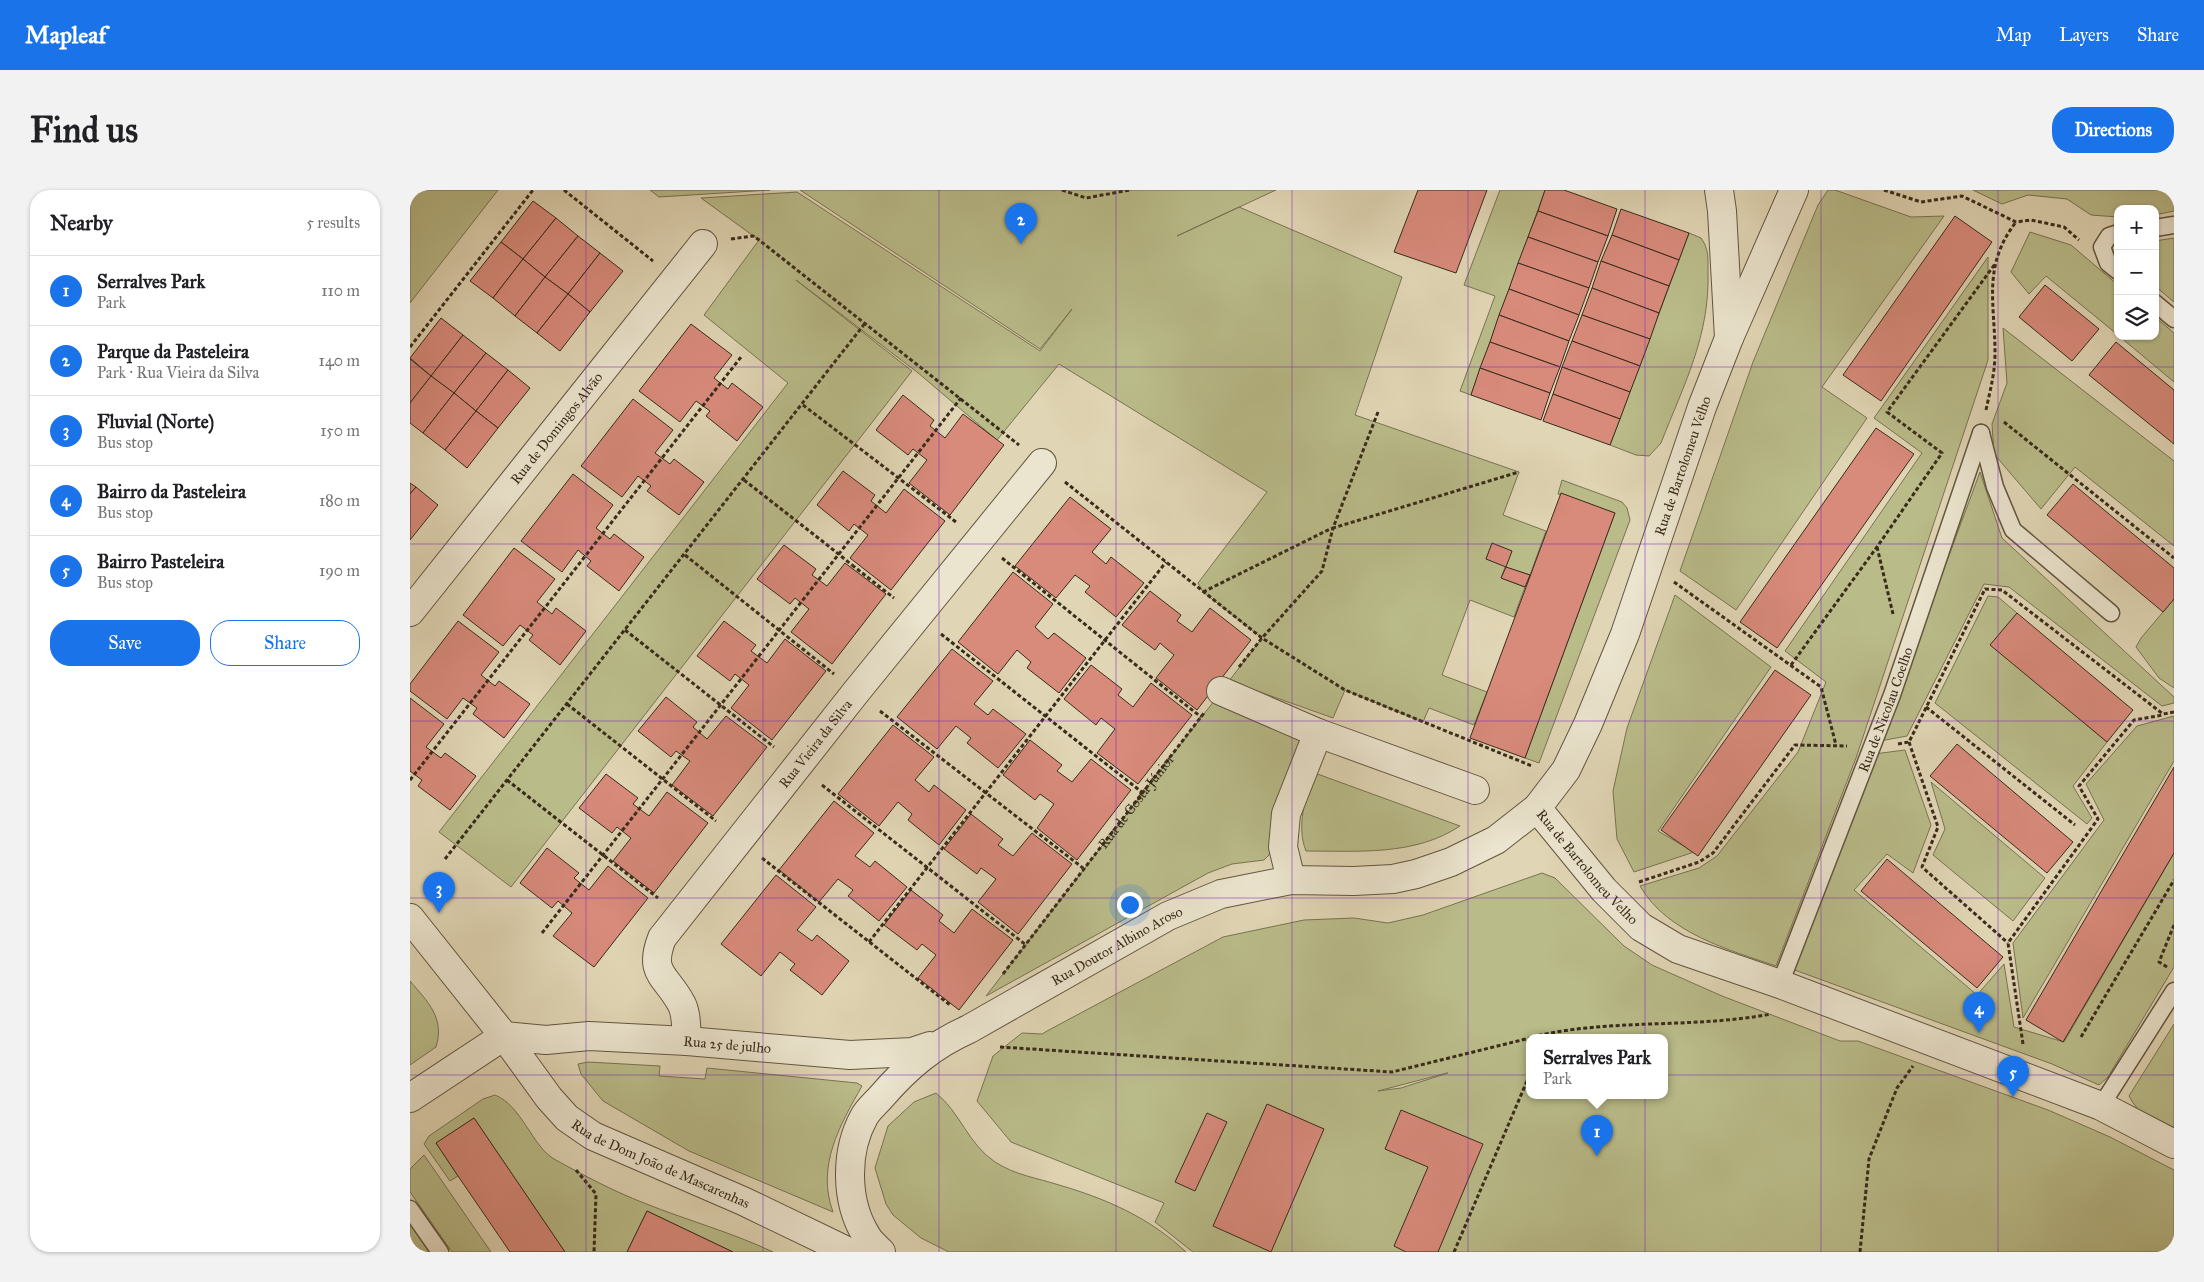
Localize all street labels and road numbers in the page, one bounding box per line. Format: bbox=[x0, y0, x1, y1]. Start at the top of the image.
street label: Rua de Domingos Alvão bbox=[507, 369, 606, 487]
street label: Rua de Bartolomeu Velho bbox=[1651, 394, 1715, 538]
street label: Rua de Nicolau Coelho bbox=[1854, 645, 1916, 775]
street label: Rua Vieira da Silva bbox=[775, 696, 855, 791]
street label: Rua de Costa Júnior bbox=[1094, 750, 1178, 852]
street label: Rua de Bartolomeu Velho bbox=[1533, 806, 1642, 928]
street label: Rua Doutor Albino Aroso bbox=[1048, 902, 1185, 989]
street label: Rua 25 de julho bbox=[683, 1032, 772, 1057]
street label: Rua de Dom João de Mascarenhas bbox=[568, 1115, 753, 1212]

